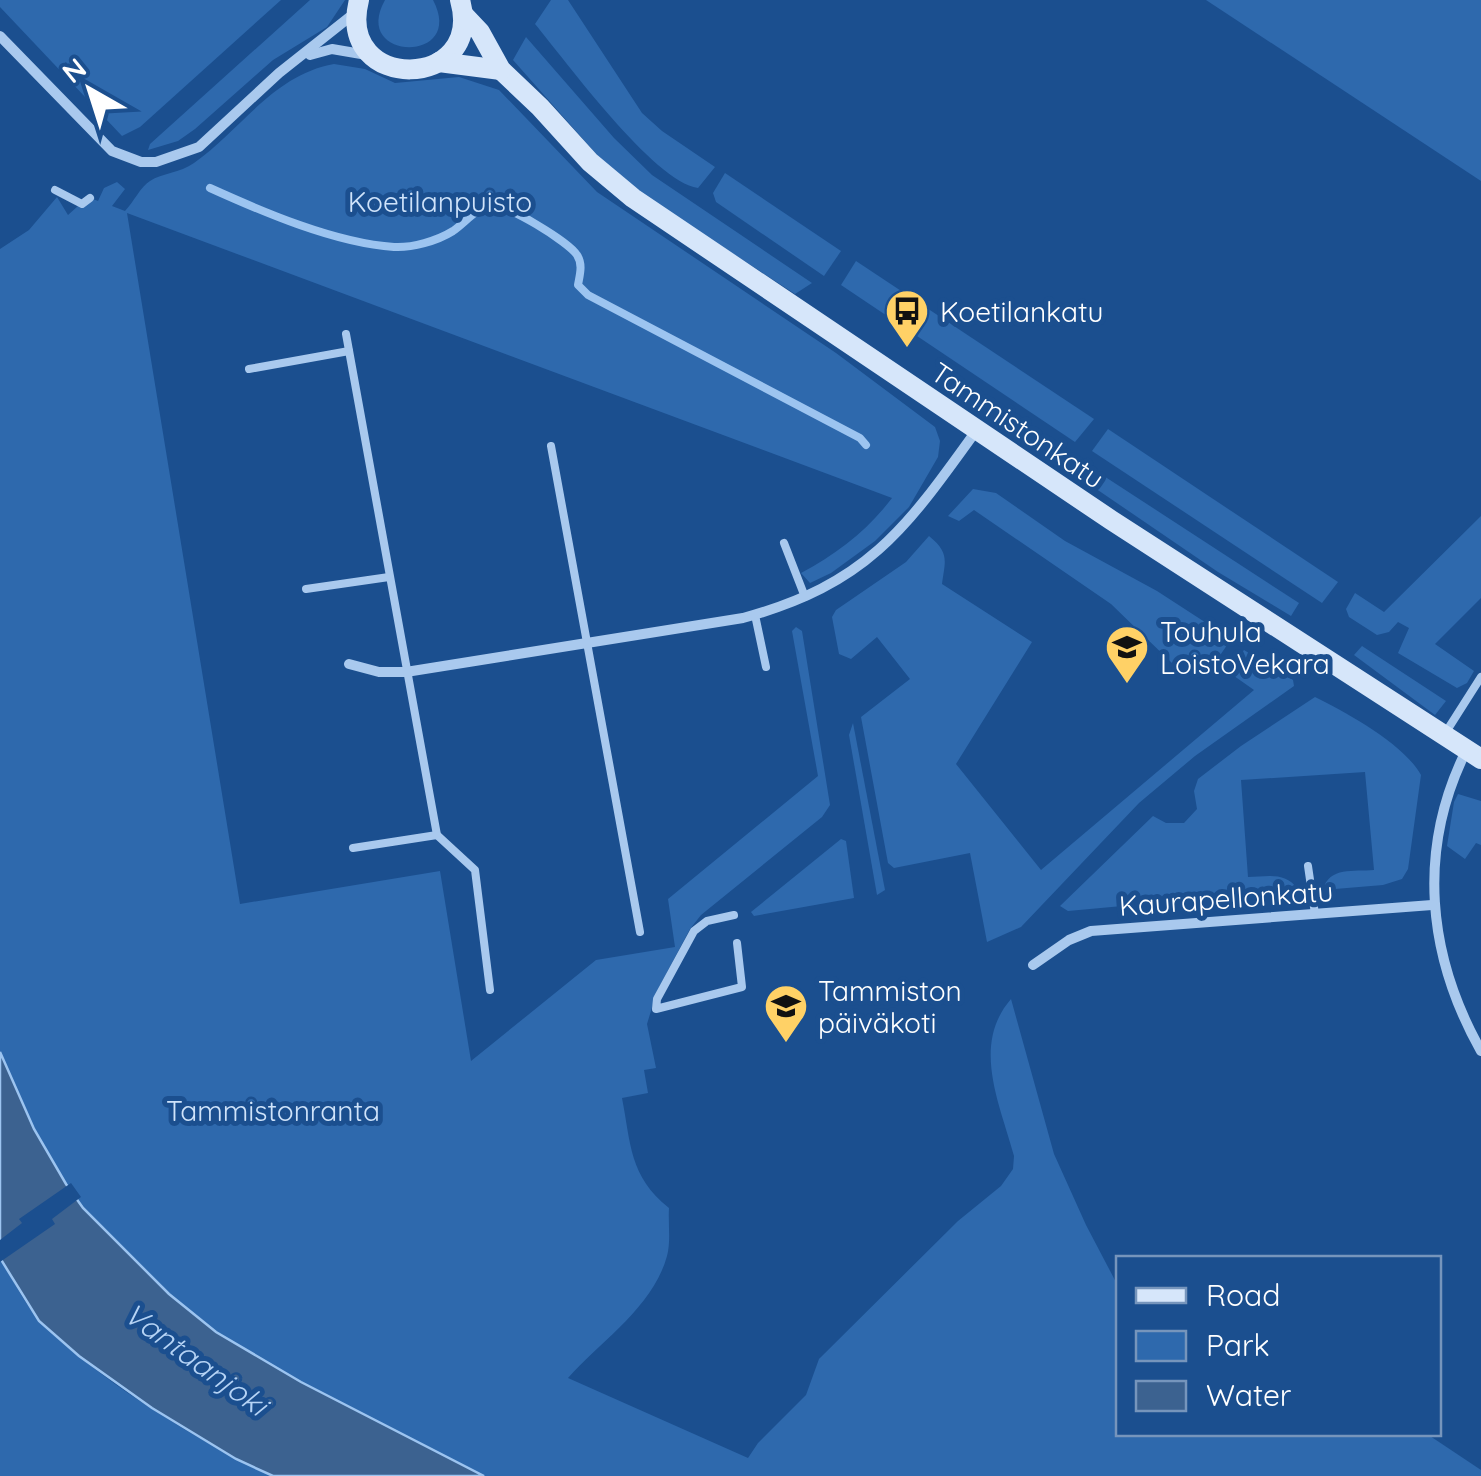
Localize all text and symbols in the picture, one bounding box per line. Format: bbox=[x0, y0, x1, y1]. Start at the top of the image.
north arrow bbox=[40, 40, 140, 140]
text: N bbox=[55, 50, 93, 90]
park label: Koetilanpuisto bbox=[348, 184, 532, 219]
bus stop icon: Koetilankatu bbox=[884, 288, 930, 349]
place label: Koetilankatu bbox=[940, 294, 1103, 329]
street label: Tammistonkatu bbox=[925, 354, 1111, 496]
place label: Touhula LoistoVekara bbox=[1160, 614, 1330, 681]
school or university icon: Touhula LoistoVekara bbox=[1104, 624, 1150, 685]
street label: Kaurapellonkatu bbox=[1118, 873, 1334, 923]
place label: Tammiston päiväkoti bbox=[818, 973, 962, 1040]
school or university icon: Tammiston päiväkoti bbox=[763, 983, 809, 1044]
park label: Tammistonranta bbox=[166, 1093, 380, 1128]
legend bbox=[1116, 1256, 1441, 1436]
text: Road bbox=[1206, 1276, 1280, 1314]
water label: Vantaanjoki bbox=[117, 1294, 278, 1426]
text: Park bbox=[1206, 1326, 1270, 1364]
text: Water bbox=[1206, 1376, 1292, 1414]

